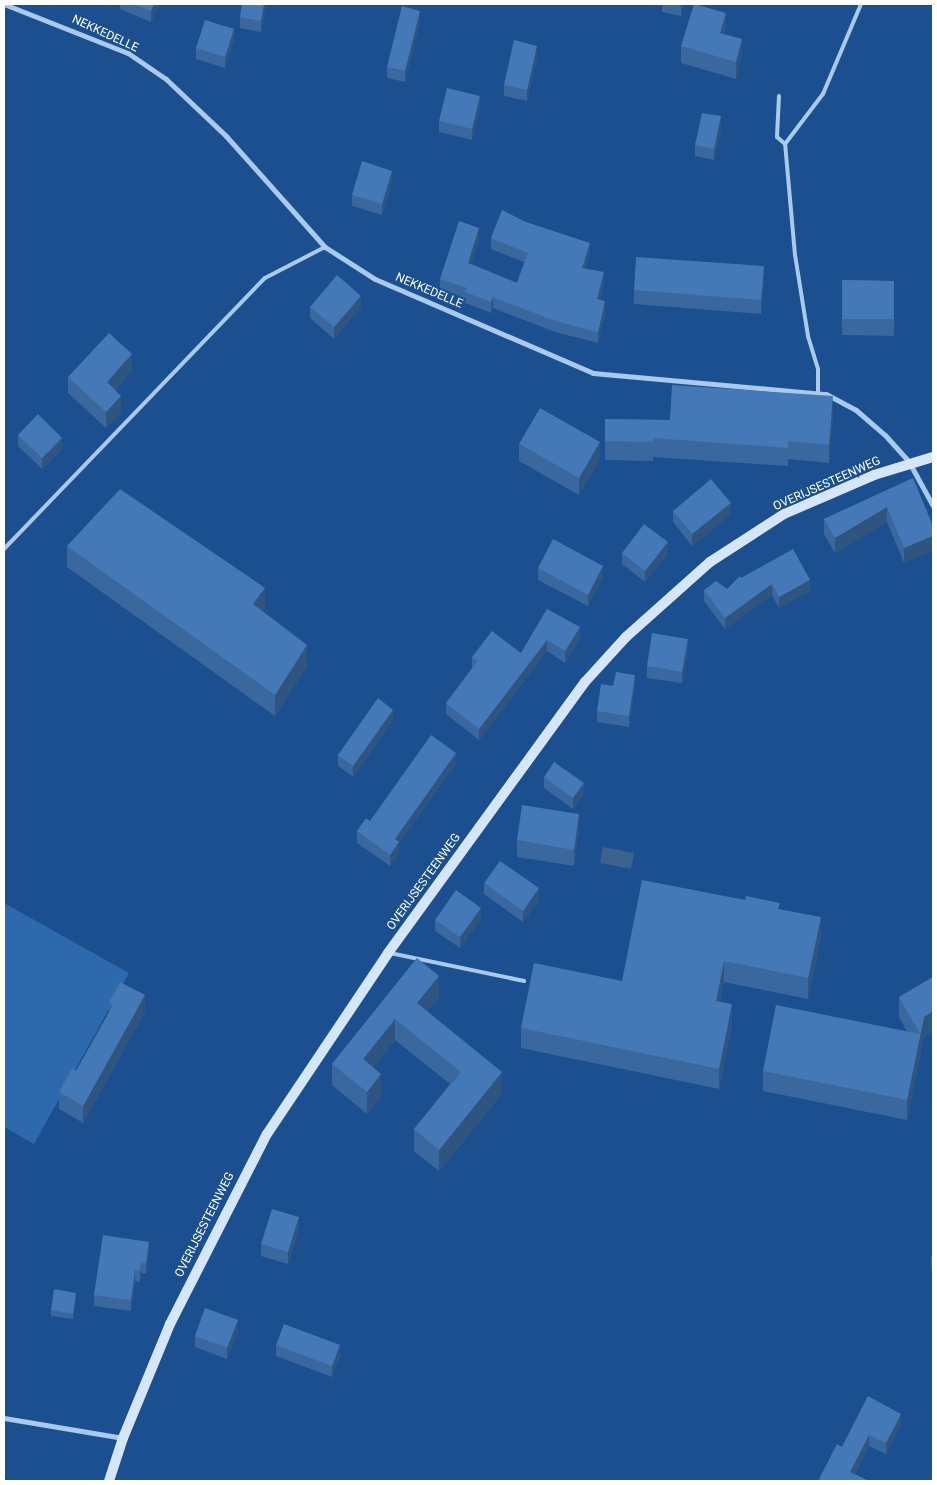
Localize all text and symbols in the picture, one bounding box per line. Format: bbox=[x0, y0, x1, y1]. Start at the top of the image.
street label: NEKKEDELLE bbox=[69, 12, 141, 56]
street label: NEKKEDELLE bbox=[393, 270, 465, 312]
street label: OVERIJSESTEENWEG bbox=[771, 454, 883, 514]
street label: OVERIJSESTEENWEG bbox=[384, 831, 464, 933]
street label: OVERIJSESTEENWEG bbox=[172, 1170, 238, 1280]

